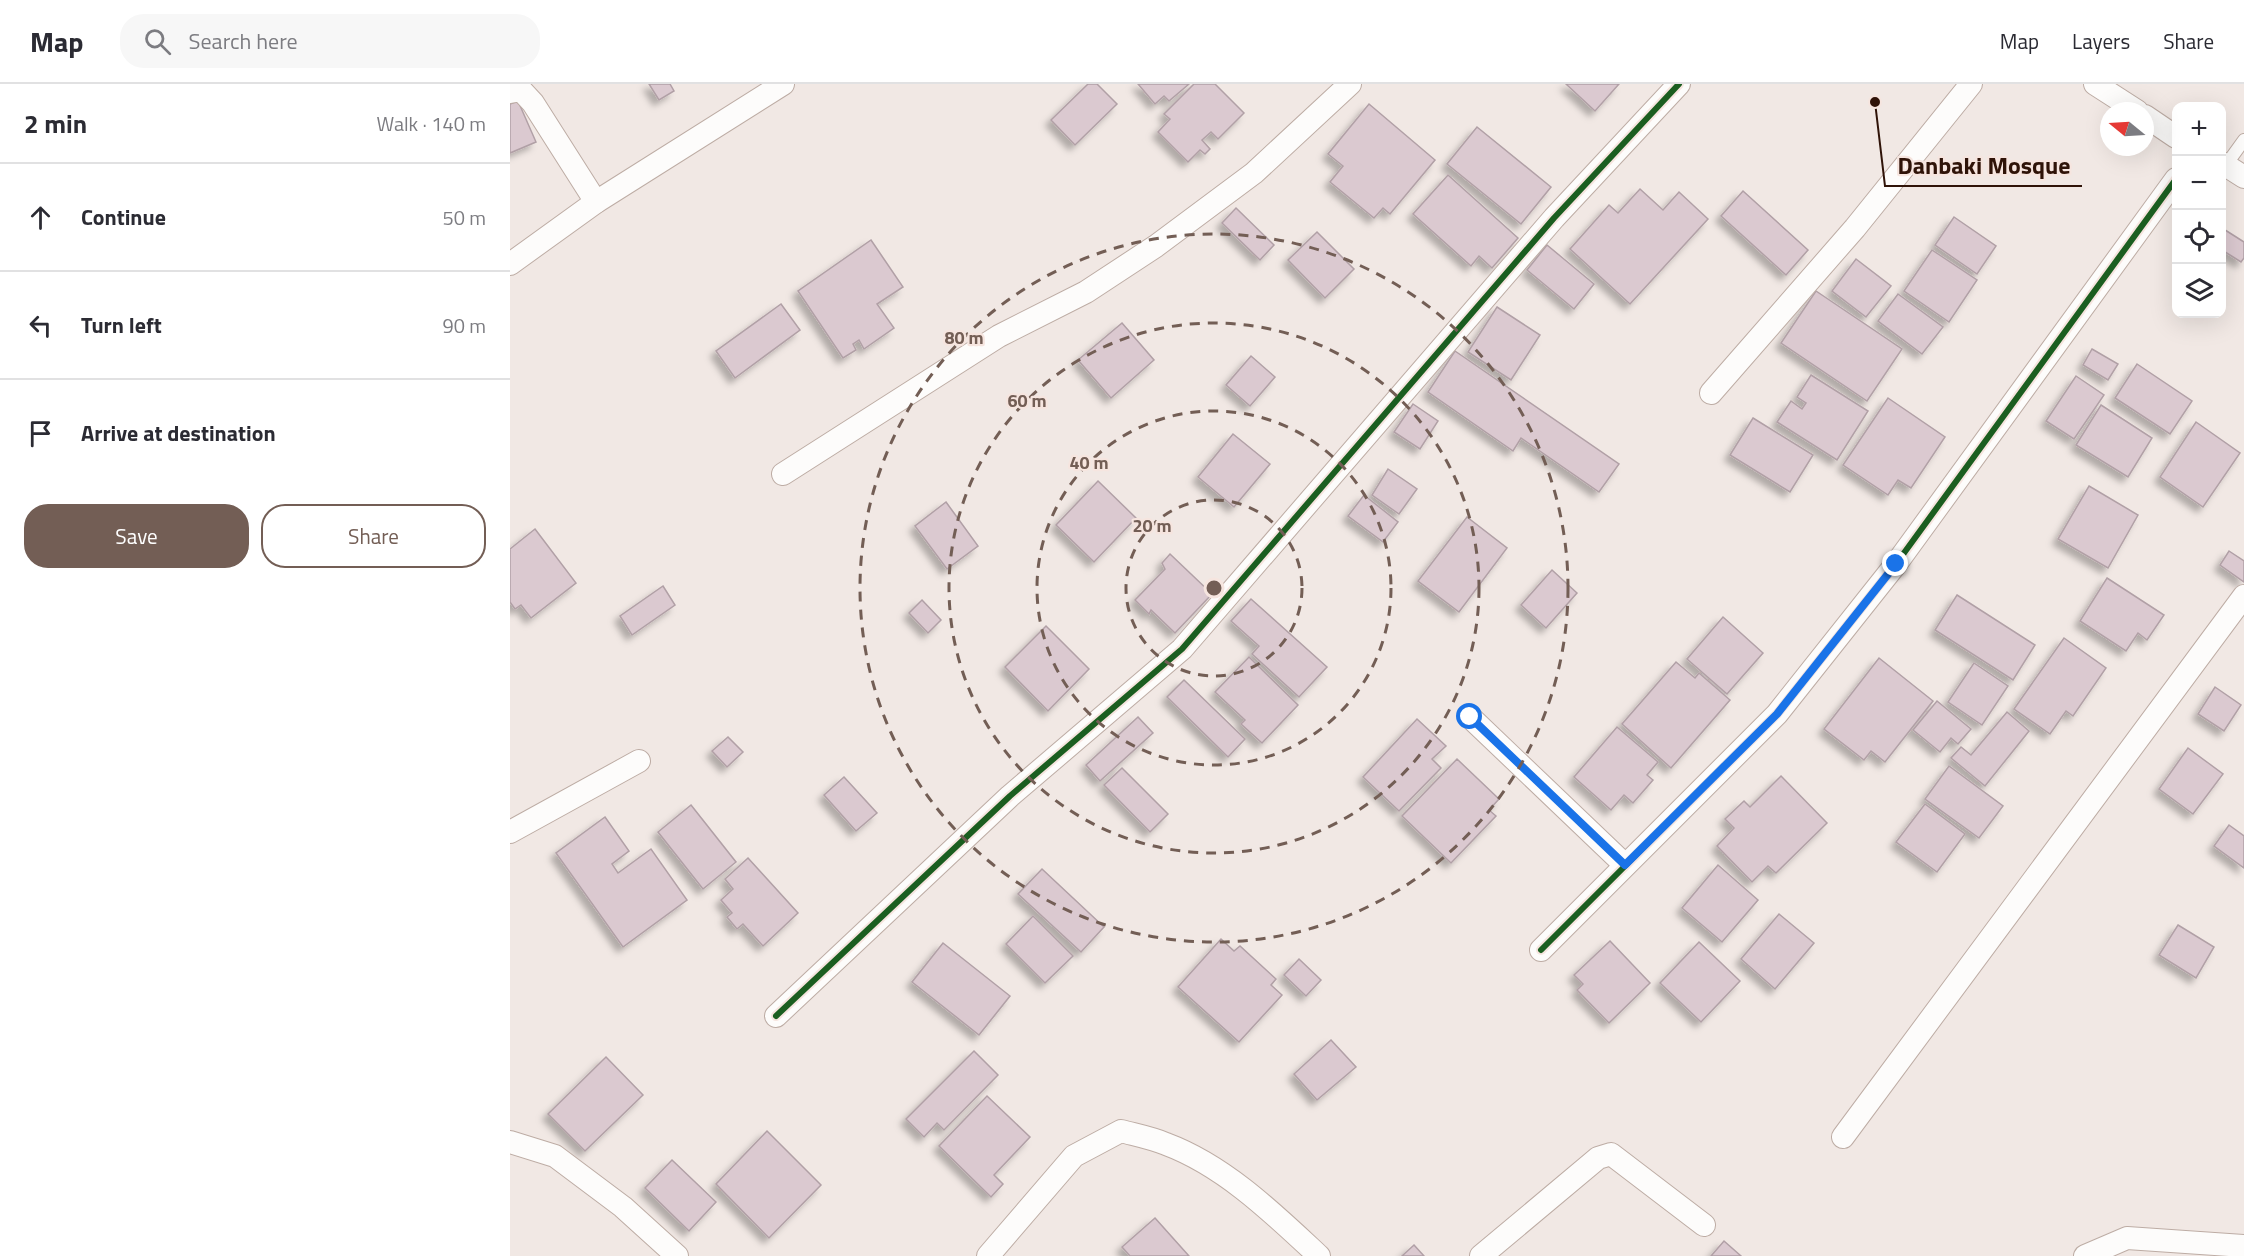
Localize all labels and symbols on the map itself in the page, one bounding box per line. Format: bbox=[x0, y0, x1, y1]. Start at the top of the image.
north arrow bbox=[2100, 102, 2154, 156]
callout: Danbaki Mosque bbox=[1885, 144, 2082, 186]
text: Danbaki Mosque bbox=[1897, 147, 2071, 183]
text: 80 m bbox=[944, 324, 984, 351]
text: 60 m bbox=[1007, 387, 1047, 414]
text: 40 m bbox=[1069, 449, 1109, 476]
text: 20 m bbox=[1132, 512, 1172, 539]
route end bbox=[1882, 550, 1908, 576]
centre of rings bbox=[1204, 578, 1224, 598]
route start bbox=[1456, 703, 1482, 729]

